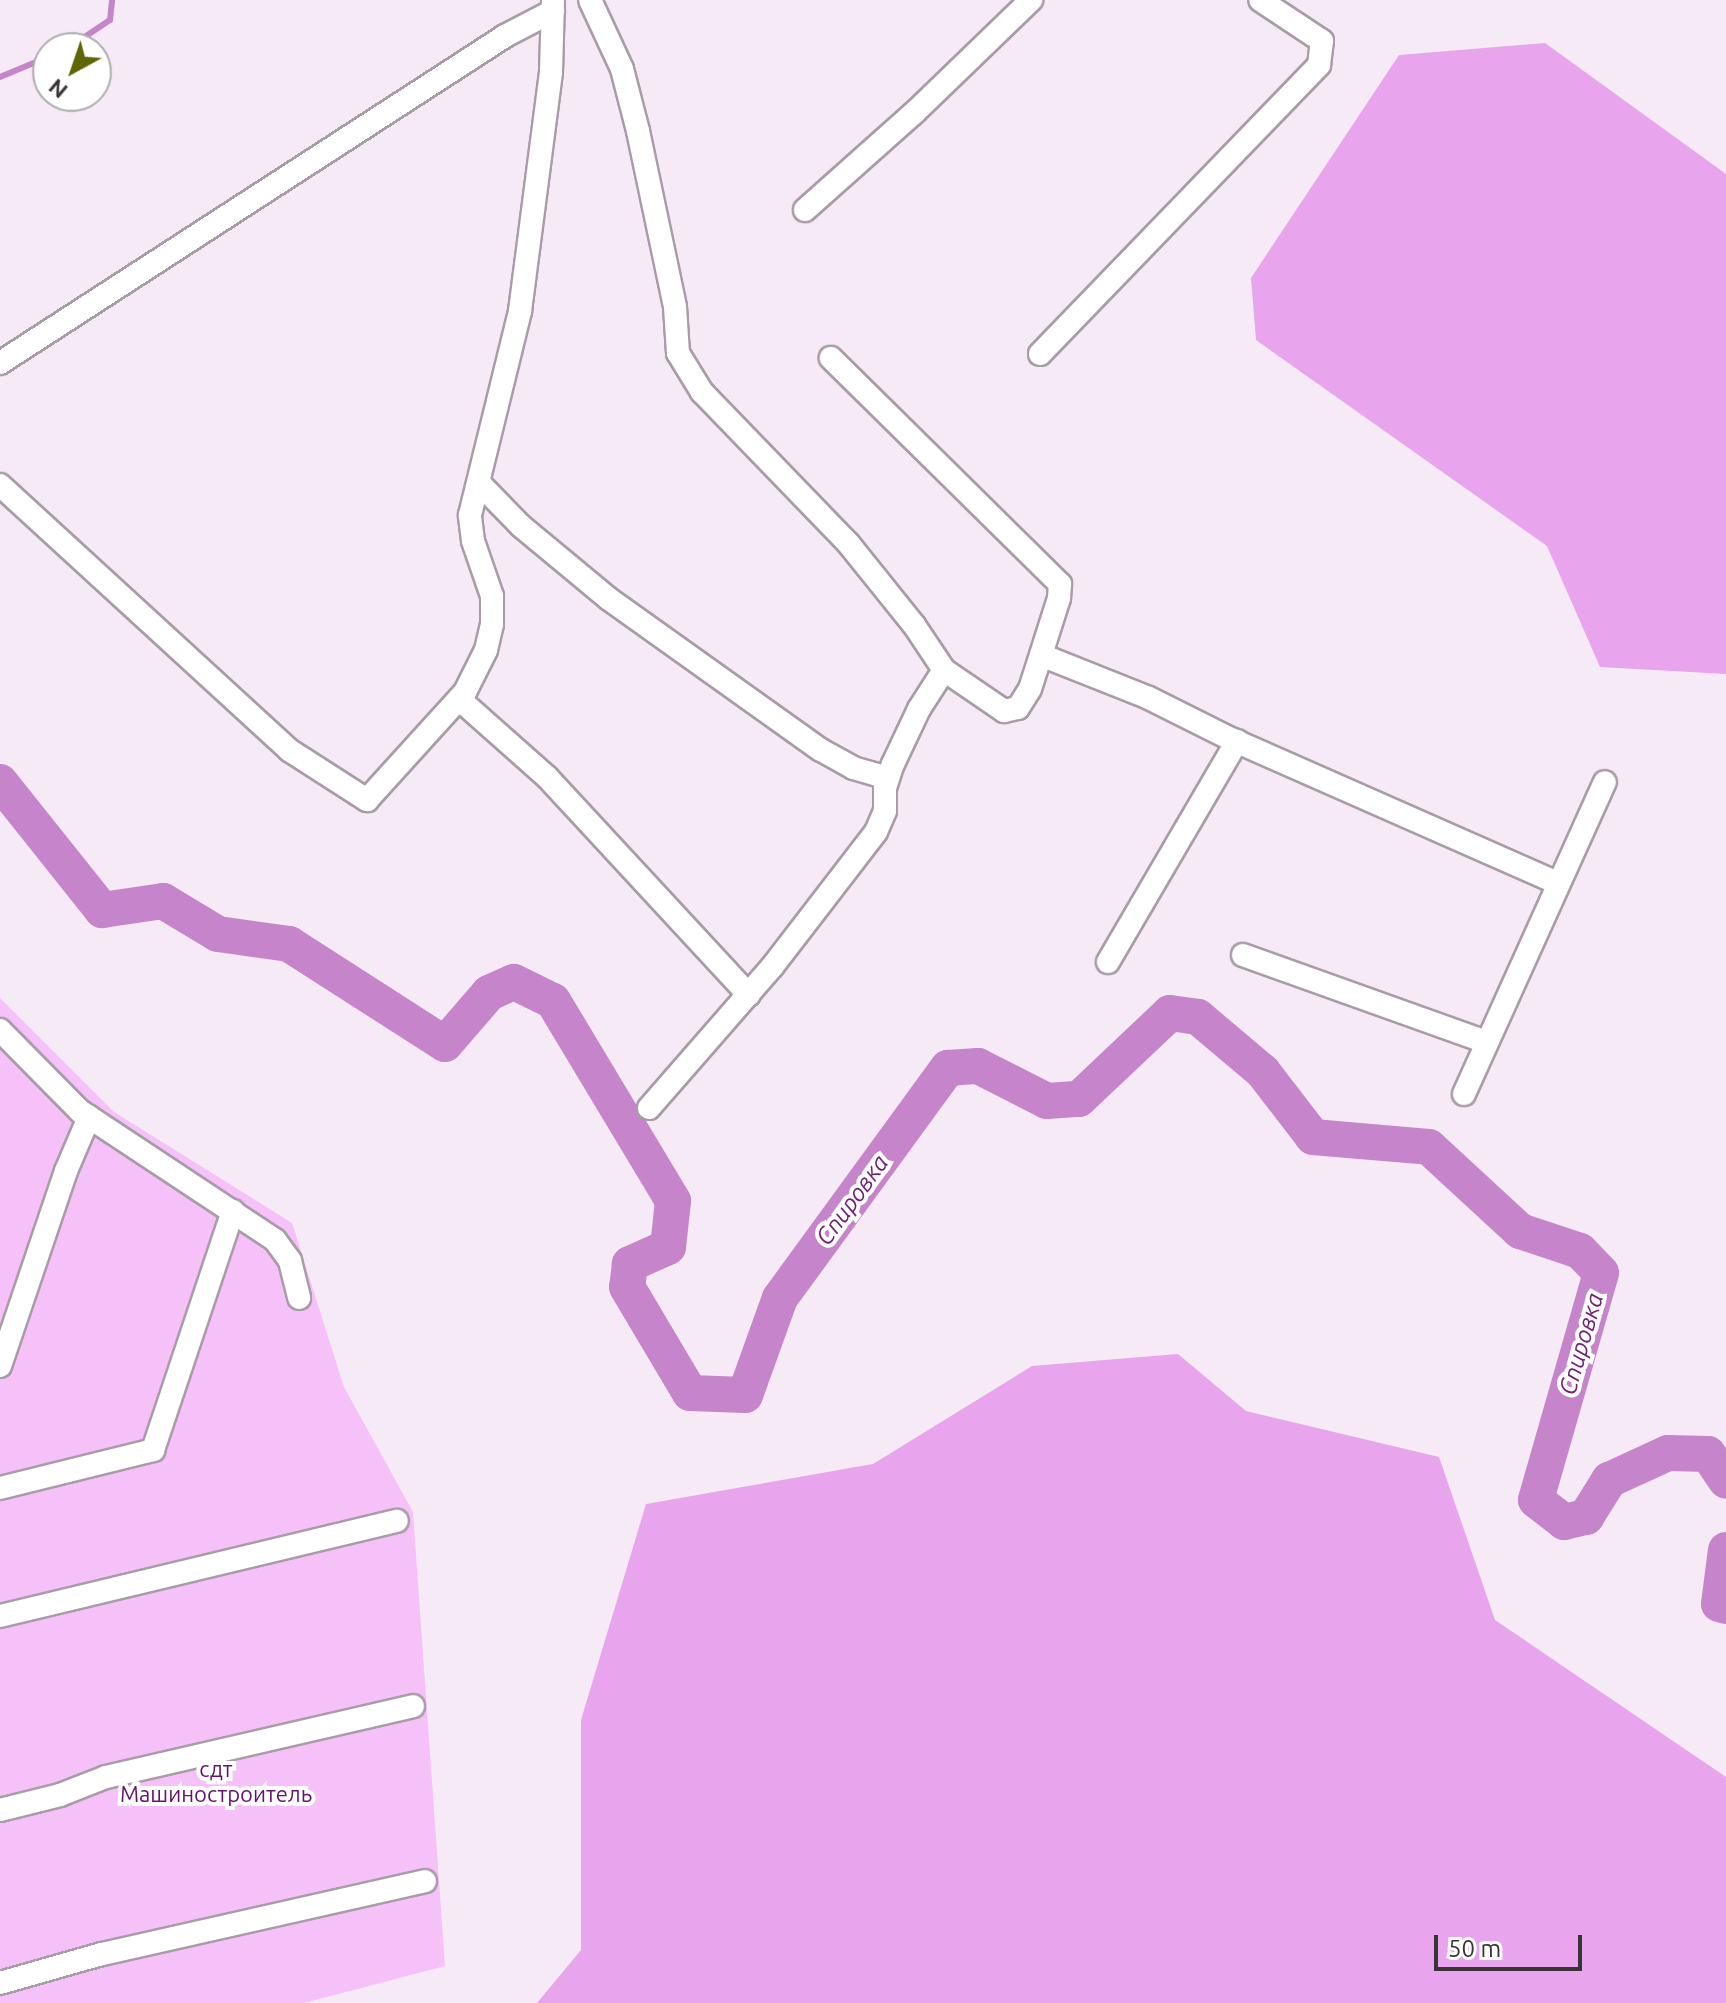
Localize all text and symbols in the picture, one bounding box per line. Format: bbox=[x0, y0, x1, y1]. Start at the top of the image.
north arrow bbox=[32, 32, 112, 112]
text: N bbox=[43, 74, 72, 104]
water label: Спировка bbox=[810, 1149, 894, 1251]
water label: Спировка bbox=[1553, 1290, 1609, 1398]
park label: сдт Машиностроитель bbox=[120, 1755, 312, 1806]
scale bar bbox=[1438, 1919, 1586, 1969]
text: 50 m bbox=[1448, 1935, 1501, 1962]

